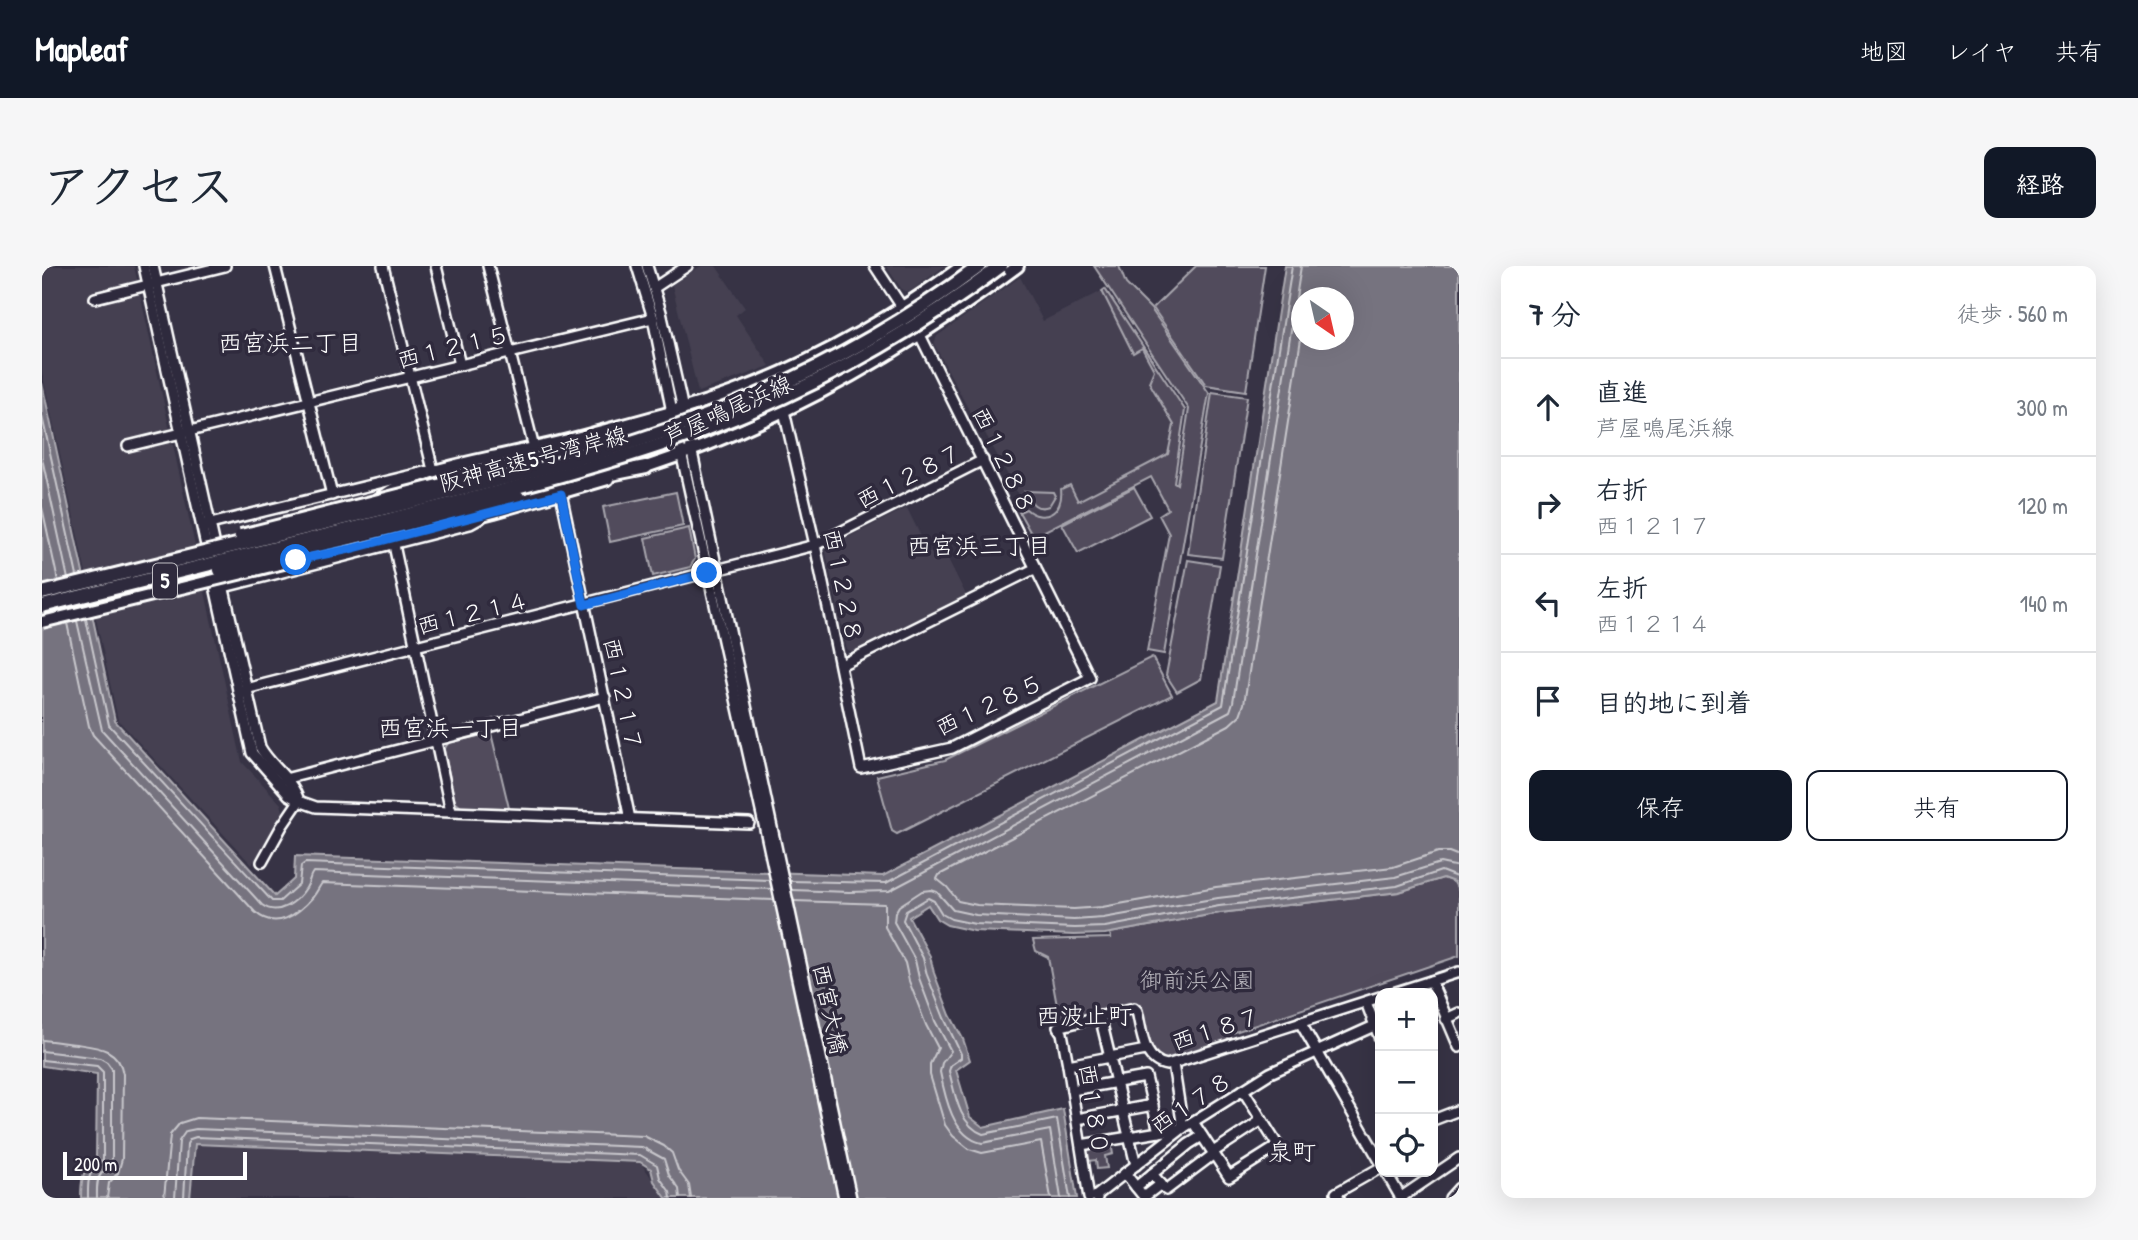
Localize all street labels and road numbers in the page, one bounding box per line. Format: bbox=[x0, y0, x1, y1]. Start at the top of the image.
street label: 西１２１５ bbox=[393, 318, 512, 375]
street label: 芦屋鳴尾浜線 bbox=[658, 367, 797, 452]
street label: 西１２８８ bbox=[965, 401, 1044, 518]
street label: 阪神高速5号湾岸線 bbox=[435, 418, 630, 499]
street label: 西１２８７ bbox=[851, 436, 967, 515]
street label: 西１２２８ bbox=[816, 525, 871, 644]
road number: 5 bbox=[153, 564, 177, 598]
street label: 西１２１４ bbox=[413, 584, 532, 641]
street label: 西１２１７ bbox=[596, 634, 651, 753]
street label: 西１２８５ bbox=[930, 666, 1047, 743]
street label: 西宮大橋 bbox=[806, 961, 855, 1057]
street label: 西１８７ bbox=[1167, 1000, 1264, 1057]
street label: 西１８０ bbox=[1072, 1061, 1117, 1157]
street label: 西１７８ bbox=[1144, 1064, 1238, 1141]

